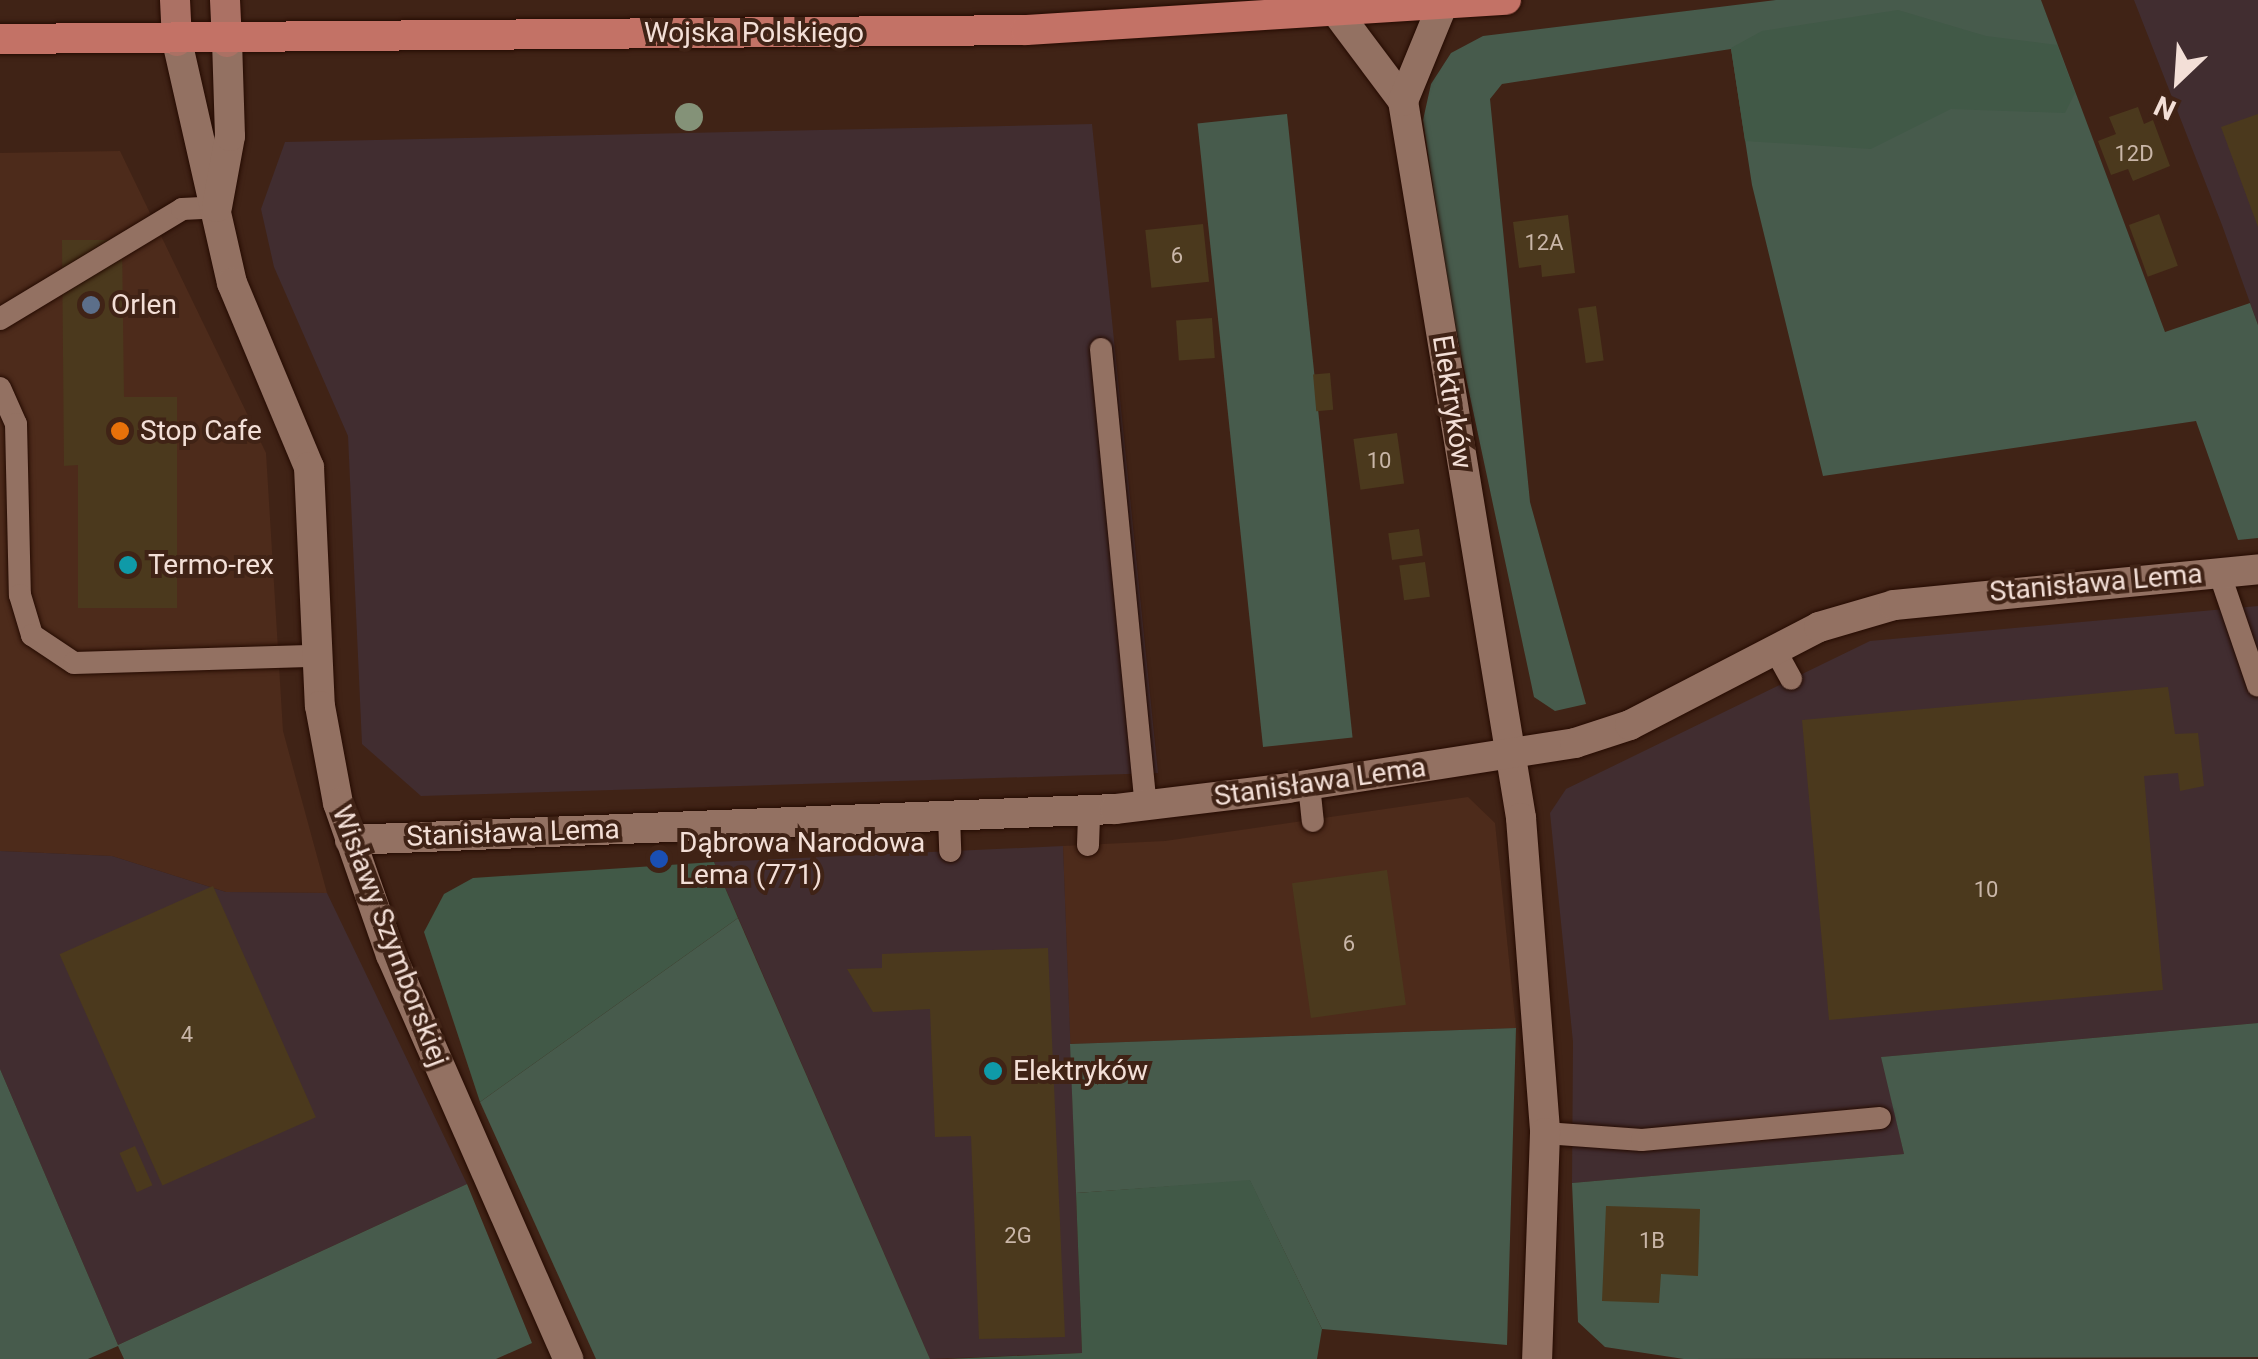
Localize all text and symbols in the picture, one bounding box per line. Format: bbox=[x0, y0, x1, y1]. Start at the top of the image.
street label: Wojska Polskiego bbox=[644, 16, 864, 50]
north arrow bbox=[2128, 30, 2228, 130]
text: N bbox=[2149, 89, 2181, 127]
house number: 12D bbox=[2114, 141, 2154, 167]
house number: 12A bbox=[1524, 230, 1564, 256]
house number: 6 bbox=[1171, 243, 1183, 269]
place label: Orlen bbox=[111, 288, 177, 322]
marker: Orlen bbox=[80, 294, 102, 316]
street label: Elektryków bbox=[1425, 333, 1479, 471]
place label: Stop Cafe bbox=[140, 414, 262, 448]
marker: Stop Cafe bbox=[109, 420, 131, 442]
house number: 10 bbox=[1367, 448, 1391, 474]
place label: Termo-rex bbox=[148, 548, 274, 582]
marker: Termo-rex bbox=[117, 554, 139, 576]
street label: Stanisława Lema bbox=[1988, 557, 2204, 609]
street label: Stanisława Lema bbox=[1212, 751, 1428, 813]
street label: Wisławy Szymborskiej bbox=[325, 801, 455, 1071]
street label: Stanisława Lema bbox=[406, 812, 620, 854]
place label: Dąbrowa Narodowa Lema (771) bbox=[679, 826, 925, 892]
marker: Dąbrowa Narodowa Lema (771) bbox=[648, 848, 670, 870]
house number: 10 bbox=[1974, 877, 1998, 903]
house number: 6 bbox=[1343, 931, 1355, 957]
house number: 4 bbox=[181, 1022, 193, 1048]
place label: Elektryków bbox=[1013, 1054, 1148, 1088]
marker: Elektryków bbox=[982, 1060, 1004, 1082]
house number: 2G bbox=[1004, 1223, 1032, 1249]
house number: 1B bbox=[1639, 1228, 1665, 1254]

